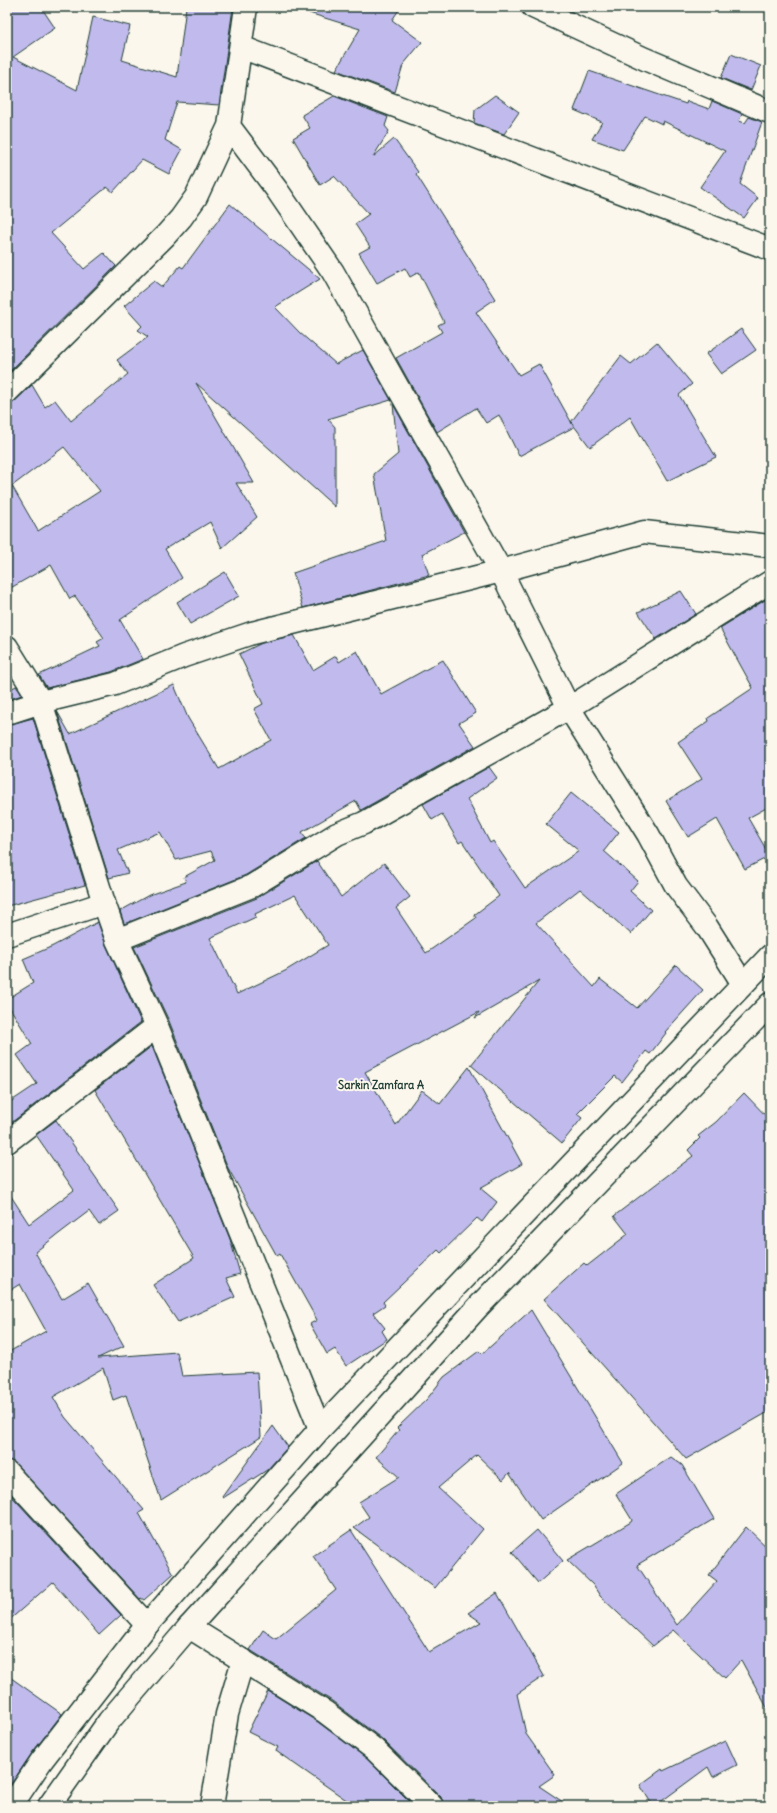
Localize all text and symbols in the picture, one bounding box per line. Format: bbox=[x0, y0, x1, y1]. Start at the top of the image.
district label: Sarkin Zamfara A bbox=[338, 1078, 424, 1092]

